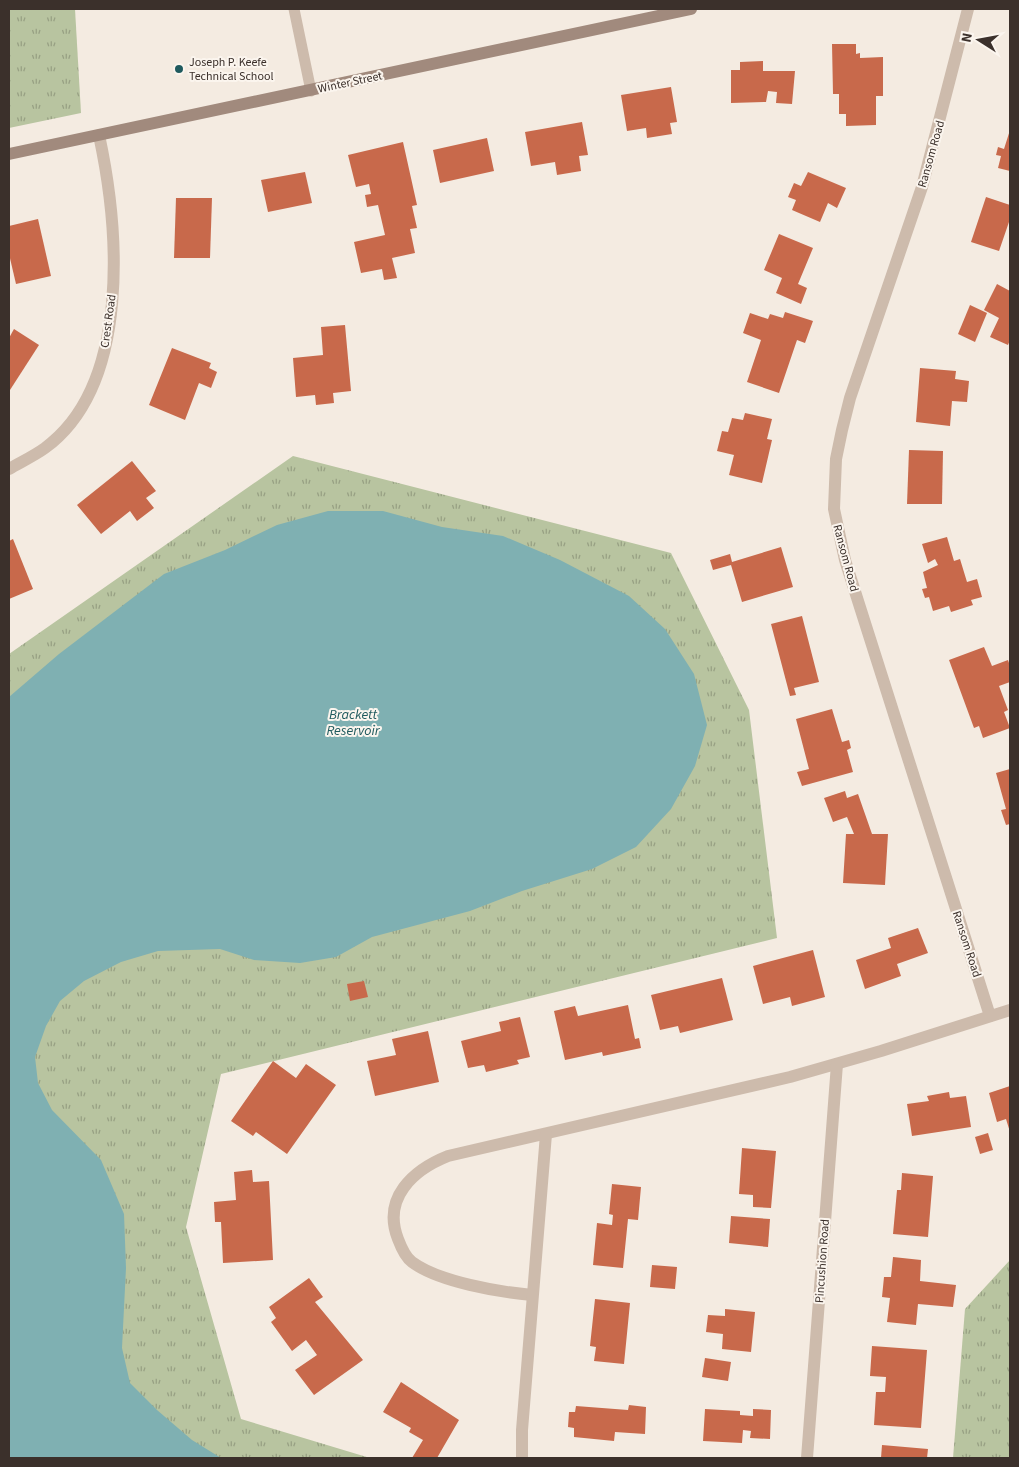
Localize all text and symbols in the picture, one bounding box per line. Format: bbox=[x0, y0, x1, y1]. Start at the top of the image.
north arrow bbox=[954, 15, 1004, 65]
text: N bbox=[957, 31, 978, 44]
place label: Joseph P. Keefe Technical School bbox=[189, 54, 273, 85]
marker: Joseph P. Keefe Technical School bbox=[173, 63, 185, 75]
street label: Winter Street bbox=[316, 67, 384, 98]
street label: Ransom Road bbox=[914, 119, 949, 190]
street label: Crest Road bbox=[96, 293, 121, 349]
street label: Ransom Road bbox=[828, 523, 863, 594]
water label: Brackett Reservoir bbox=[326, 705, 381, 741]
street label: Ransom Road bbox=[948, 909, 985, 980]
street label: Pincushion Road bbox=[811, 1219, 834, 1304]

